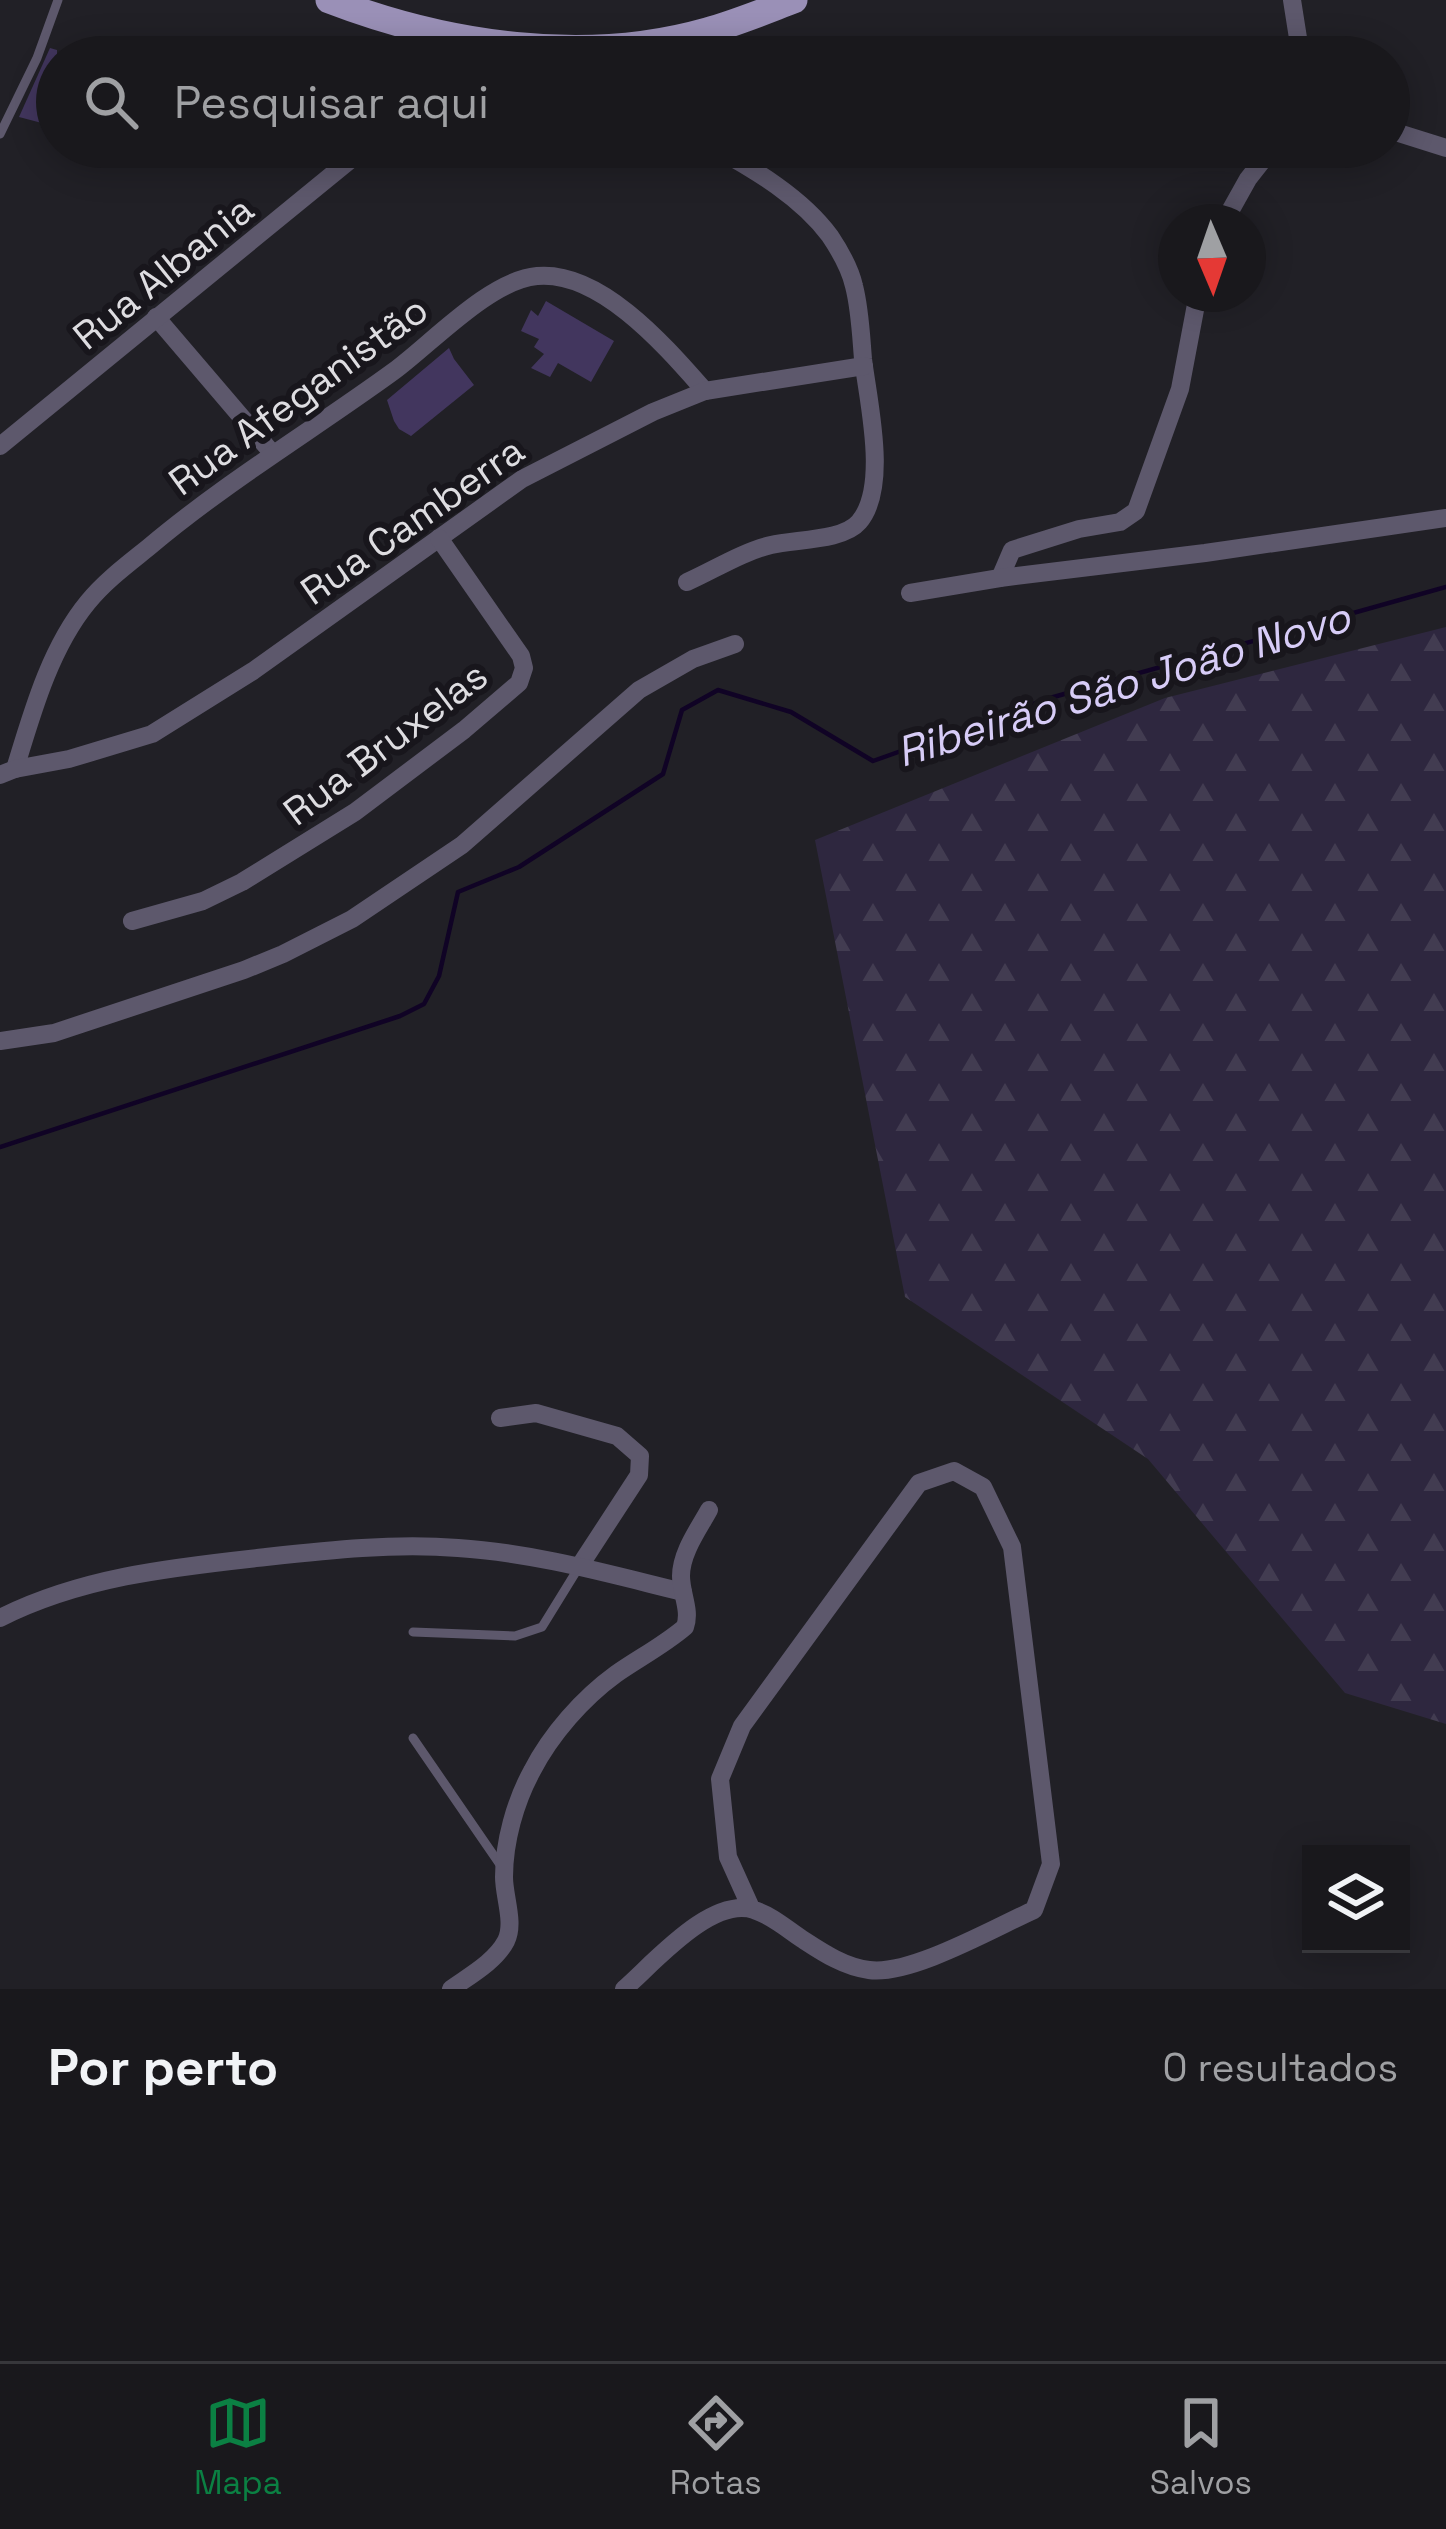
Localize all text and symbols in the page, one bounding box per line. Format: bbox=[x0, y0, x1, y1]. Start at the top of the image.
search box bbox=[36, 36, 1410, 168]
icon: search bbox=[78, 69, 144, 135]
text: Pesquisar aqui bbox=[174, 74, 489, 131]
street label: Rua Albania bbox=[63, 185, 263, 360]
north arrow bbox=[1158, 204, 1266, 312]
street label: Rua Afeganistão bbox=[159, 285, 437, 506]
street label: Rua Camberra bbox=[291, 425, 533, 615]
water label: Ribeirão São João Novo bbox=[890, 590, 1357, 779]
street label: Rua Bruxelas bbox=[274, 651, 497, 836]
map controls bbox=[1302, 1845, 1410, 1953]
button: layers bbox=[1302, 1845, 1410, 1953]
text: Por perto bbox=[48, 2035, 278, 2100]
text: 0 resultados bbox=[1162, 2043, 1398, 2092]
tab: Mapa bbox=[194, 2390, 282, 2504]
tab: Rotas bbox=[670, 2390, 762, 2504]
tab: Salvos bbox=[1150, 2390, 1252, 2504]

